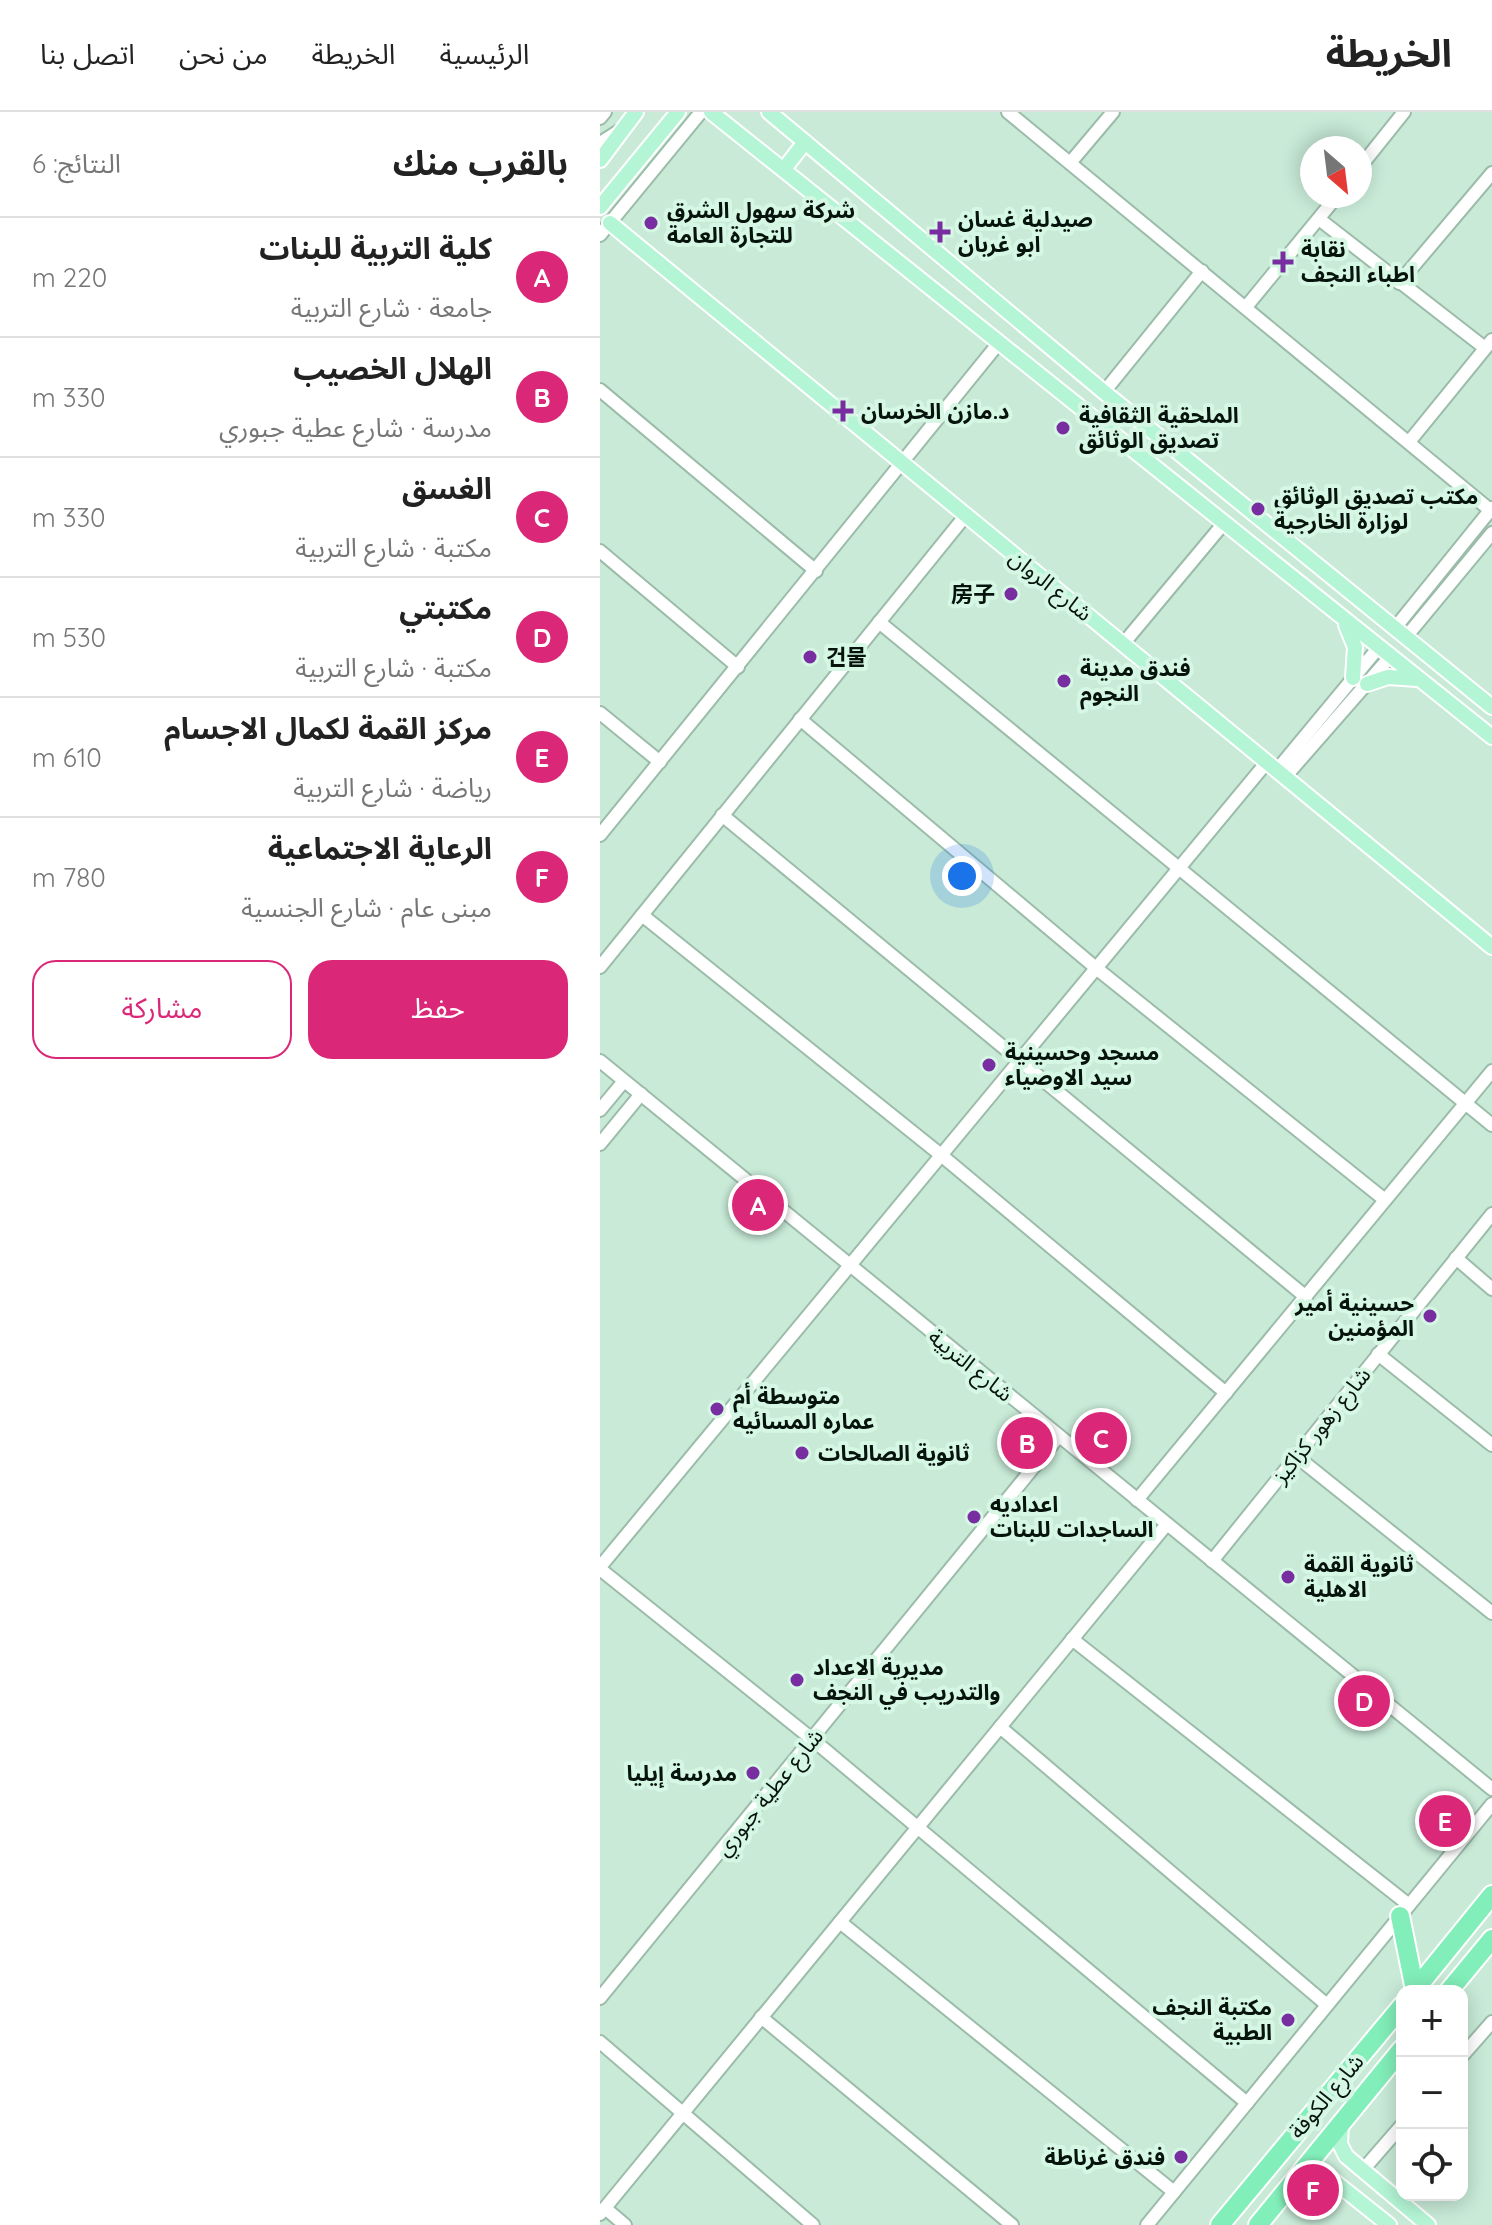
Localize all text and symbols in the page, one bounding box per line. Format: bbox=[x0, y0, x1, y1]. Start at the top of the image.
text: الخريطة bbox=[1326, 29, 1452, 77]
text: اتصل بنا bbox=[40, 36, 135, 71]
text: من نحن bbox=[179, 36, 268, 71]
text: الخريطة bbox=[312, 36, 395, 71]
text: الرئيسية bbox=[439, 36, 530, 71]
north arrow bbox=[1300, 136, 1372, 208]
text: بالقرب منك bbox=[393, 141, 568, 184]
text: النتائج: 6 bbox=[32, 147, 121, 180]
place label: شركة سهول الشرق للتجارة العامة bbox=[667, 196, 855, 249]
place label: صيدلية غسان ابو غربان bbox=[958, 205, 1093, 258]
marker: شركة سهول الشرق للتجارة العامة bbox=[642, 214, 660, 232]
marker: صيدلية غسان ابو غربان bbox=[929, 221, 951, 243]
text: كلية التربية للبنات bbox=[259, 229, 492, 267]
place label: نقابة اطباء النجف bbox=[1301, 235, 1415, 288]
marker: نقابة اطباء النجف bbox=[1272, 251, 1294, 273]
text: 220 m bbox=[32, 261, 107, 294]
text: A bbox=[534, 261, 550, 294]
text: جامعة · شارع التربية bbox=[291, 291, 492, 324]
text: الهلال الخصيب bbox=[293, 349, 492, 387]
text: 330 m bbox=[32, 381, 106, 414]
text: B bbox=[533, 381, 551, 414]
place label: د.مازن الخرسان bbox=[861, 397, 1009, 425]
marker: د.مازن الخرسان bbox=[832, 400, 854, 422]
place label: الملحقية الثقافية تصديق الوثائق bbox=[1079, 401, 1239, 454]
text: مدرسة · شارع عطية جبوري bbox=[219, 411, 492, 444]
marker: الملحقية الثقافية تصديق الوثائق bbox=[1054, 419, 1072, 437]
text: الغسق bbox=[402, 469, 492, 507]
place label: مكتب تصديق الوثائق لوزارة الخارجية bbox=[1274, 482, 1478, 535]
marker: مكتب تصديق الوثائق لوزارة الخارجية bbox=[1249, 500, 1267, 518]
text: 330 m bbox=[32, 501, 106, 534]
text: C bbox=[534, 501, 550, 534]
text: مكتبة · شارع التربية bbox=[295, 531, 492, 564]
street label: شارع الروان bbox=[1002, 543, 1098, 629]
place label: 房子 bbox=[951, 580, 995, 608]
marker: 房子 bbox=[1002, 585, 1020, 603]
text: مكتبتي bbox=[399, 589, 492, 627]
text: 530 m bbox=[32, 621, 106, 654]
text: D bbox=[533, 621, 551, 654]
place label: 건물 bbox=[826, 643, 866, 671]
marker: 건물 bbox=[801, 648, 819, 666]
text: مكتبة · شارع التربية bbox=[295, 651, 492, 684]
place label: فندق مدينة النجوم bbox=[1080, 654, 1191, 710]
marker: فندق مدينة النجوم bbox=[1055, 672, 1073, 690]
text: مركز القمة لكمال الاجسام bbox=[164, 709, 492, 747]
text: 610 m bbox=[32, 741, 102, 774]
text: E bbox=[535, 741, 549, 774]
text: رياضة · شارع التربية bbox=[293, 771, 492, 804]
text: الرعاية الاجتماعية bbox=[268, 829, 492, 867]
your location bbox=[942, 856, 982, 896]
text: 780 m bbox=[32, 861, 106, 894]
text: F bbox=[535, 861, 549, 894]
text: مبنى عام · شارع الجنسية bbox=[241, 891, 492, 924]
button: مشاركة bbox=[32, 960, 292, 1059]
button: حفظ bbox=[308, 960, 568, 1059]
place label: مسجد وحسينية سيد الاوصياء bbox=[1005, 1038, 1159, 1091]
marker: مسجد وحسينية سيد الاوصياء bbox=[980, 1056, 998, 1074]
pin: A bbox=[732, 1175, 784, 1235]
place label: حسينية أمير المؤمنين bbox=[1294, 1289, 1414, 1342]
marker: حسينية أمير المؤمنين bbox=[1421, 1307, 1439, 1325]
street label: شارع التربية bbox=[921, 1322, 1019, 1410]
street label: شارع زهور كزاكيز bbox=[1265, 1361, 1379, 1492]
place label: متوسطة أم عماره المسائيه bbox=[733, 1382, 875, 1435]
marker: متوسطة أم عماره المسائيه bbox=[708, 1400, 726, 1418]
pin: C bbox=[1075, 1408, 1127, 1468]
pin: B bbox=[1001, 1413, 1053, 1473]
place label: ثانوية الصالحات bbox=[818, 1439, 970, 1467]
marker: ثانوية الصالحات bbox=[793, 1444, 811, 1462]
place label: اعداديه الساجدات للبنات bbox=[990, 1490, 1154, 1543]
marker: اعداديه الساجدات للبنات bbox=[965, 1508, 983, 1526]
place label: ثانوية القمة الاهلية bbox=[1304, 1550, 1414, 1603]
marker: ثانوية القمة الاهلية bbox=[1279, 1568, 1297, 1586]
place label: مديرية الاعداد والتدريب في النجف bbox=[813, 1653, 1000, 1710]
marker: مديرية الاعداد والتدريب في النجف bbox=[788, 1671, 806, 1689]
pin: D bbox=[1338, 1671, 1390, 1731]
street label: شارع عطية جبوري bbox=[709, 1723, 831, 1863]
place label: مدرسة إيليا bbox=[627, 1759, 737, 1789]
marker: مدرسة إيليا bbox=[744, 1764, 762, 1782]
pin: E bbox=[1419, 1791, 1471, 1851]
map controls bbox=[1396, 1985, 1468, 2201]
button: + bbox=[1396, 1985, 1468, 2057]
place label: مكتبة النجف الطبية bbox=[1152, 1993, 1272, 2046]
marker: مكتبة النجف الطبية bbox=[1279, 2011, 1297, 2029]
street label: شارع الكوفة bbox=[1283, 2048, 1372, 2146]
button: − bbox=[1396, 2057, 1468, 2129]
button: locate bbox=[1396, 2129, 1468, 2201]
place label: فندق غرناطة bbox=[1045, 2143, 1165, 2171]
marker: فندق غرناطة bbox=[1172, 2148, 1190, 2166]
pin: F bbox=[1287, 2160, 1339, 2220]

